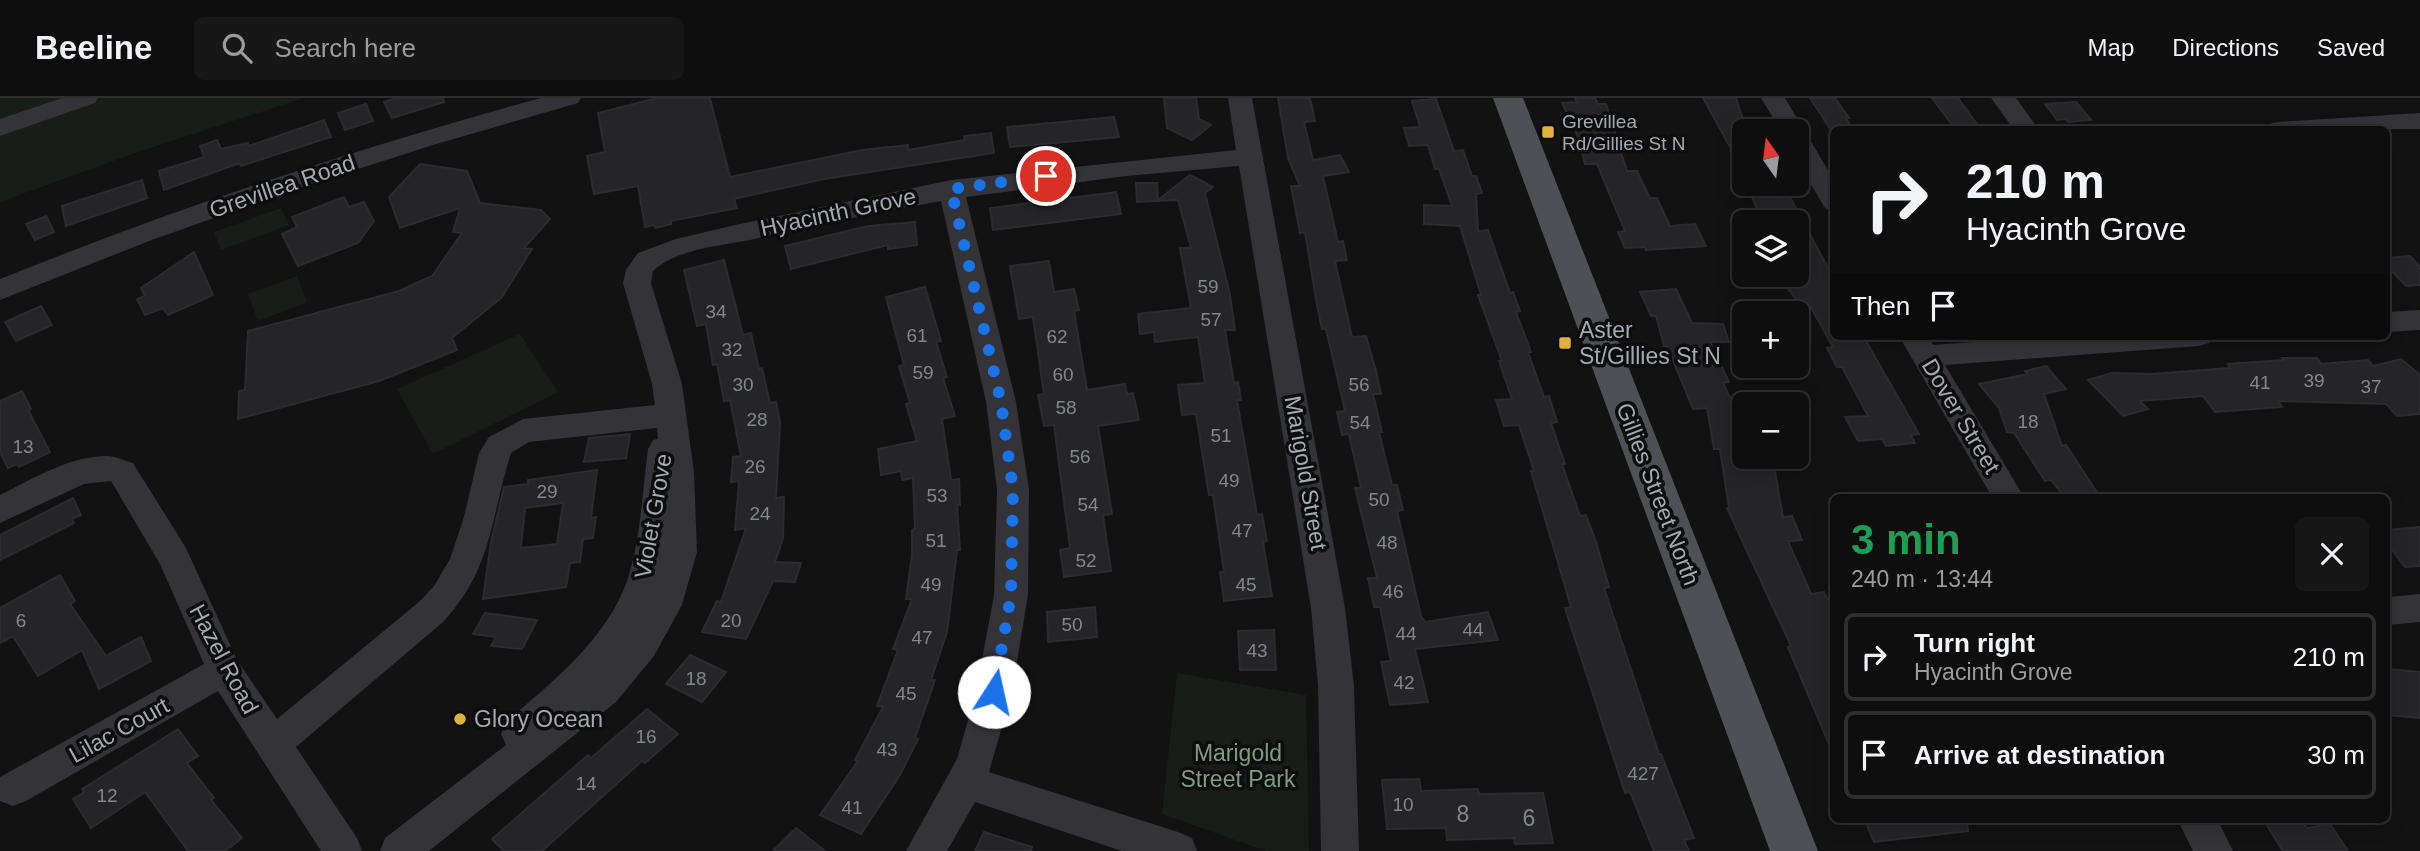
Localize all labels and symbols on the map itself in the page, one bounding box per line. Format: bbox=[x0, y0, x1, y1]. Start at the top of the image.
place label: Grevillea Rd/Gillies St N bbox=[1562, 111, 1686, 154]
north arrow bbox=[1732, 119, 1810, 196]
marker: Grevillea Rd/Gillies St N bbox=[1540, 124, 1556, 140]
pin bbox=[1016, 146, 1076, 206]
street label: Grevillea Road bbox=[206, 149, 358, 223]
street label: Hyacinth Grove bbox=[758, 183, 918, 241]
house number: 59 bbox=[1197, 276, 1219, 297]
house number: 34 bbox=[705, 301, 727, 322]
house number: 57 bbox=[1200, 309, 1222, 330]
place label: Aster St/Gillies St N bbox=[1579, 317, 1721, 369]
house number: 61 bbox=[906, 325, 928, 346]
house number: 62 bbox=[1046, 326, 1068, 347]
marker: Aster St/Gillies St N bbox=[1557, 335, 1573, 351]
house number: 32 bbox=[721, 339, 743, 360]
street label: Dover Street bbox=[1917, 354, 2006, 479]
house number: 59 bbox=[912, 362, 934, 383]
house number: 60 bbox=[1052, 364, 1074, 385]
house number: 39 bbox=[2303, 370, 2325, 391]
house number: 41 bbox=[2249, 372, 2271, 393]
house number: 30 bbox=[732, 374, 754, 395]
house number: 56 bbox=[1348, 374, 1370, 395]
house number: 37 bbox=[2360, 376, 2382, 397]
street label: Marigold Street bbox=[1280, 394, 1332, 553]
house number: 58 bbox=[1055, 397, 1077, 418]
street label: Gillies Street North bbox=[1611, 399, 1705, 589]
house number: 28 bbox=[746, 409, 768, 430]
house number: 18 bbox=[2017, 411, 2039, 432]
house number: 54 bbox=[1349, 412, 1371, 433]
house number: 51 bbox=[1210, 425, 1232, 446]
house number: 13 bbox=[12, 436, 34, 457]
house number: 56 bbox=[1069, 446, 1091, 467]
street label: Violet Grove bbox=[629, 452, 677, 580]
house number: 26 bbox=[744, 456, 766, 477]
house number: 49 bbox=[1218, 470, 1240, 491]
house number: 29 bbox=[536, 481, 558, 502]
house number: 53 bbox=[926, 485, 948, 506]
house number: 50 bbox=[1368, 489, 1390, 510]
house number: 54 bbox=[1077, 494, 1099, 515]
house number: 24 bbox=[749, 503, 771, 524]
house number: 47 bbox=[1231, 520, 1253, 541]
house number: 51 bbox=[925, 530, 947, 551]
house number: 48 bbox=[1376, 532, 1398, 553]
house number: 52 bbox=[1075, 550, 1097, 571]
house number: 49 bbox=[920, 574, 942, 595]
house number: 45 bbox=[1235, 574, 1257, 595]
house number: 46 bbox=[1382, 581, 1404, 602]
street label: Hazel Road bbox=[184, 600, 264, 718]
house number: 6 bbox=[16, 610, 26, 631]
house number: 20 bbox=[720, 610, 742, 631]
house number: 50 bbox=[1061, 614, 1083, 635]
house number: 44 bbox=[1462, 619, 1484, 640]
house number: 44 bbox=[1395, 623, 1417, 644]
house number: 47 bbox=[911, 627, 933, 648]
house number: 43 bbox=[1246, 640, 1268, 661]
position arrow bbox=[957, 655, 1031, 729]
house number: 18 bbox=[685, 668, 707, 689]
house number: 42 bbox=[1393, 672, 1415, 693]
house number: 45 bbox=[895, 683, 917, 704]
street label: Lilac Court bbox=[65, 692, 174, 768]
place label: Glory Ocean bbox=[474, 706, 603, 732]
marker: Glory Ocean bbox=[452, 711, 468, 727]
house number: 16 bbox=[635, 726, 657, 747]
house number: 43 bbox=[876, 739, 898, 760]
park label: Marigold Street Park bbox=[1180, 740, 1296, 792]
house number: 427 bbox=[1627, 763, 1659, 784]
house number: 14 bbox=[575, 773, 597, 794]
house number: 12 bbox=[96, 785, 118, 806]
house number: 10 bbox=[1392, 794, 1414, 815]
house number: 41 bbox=[841, 797, 863, 818]
house number: 8 bbox=[1457, 801, 1469, 827]
house number: 6 bbox=[1523, 805, 1535, 831]

